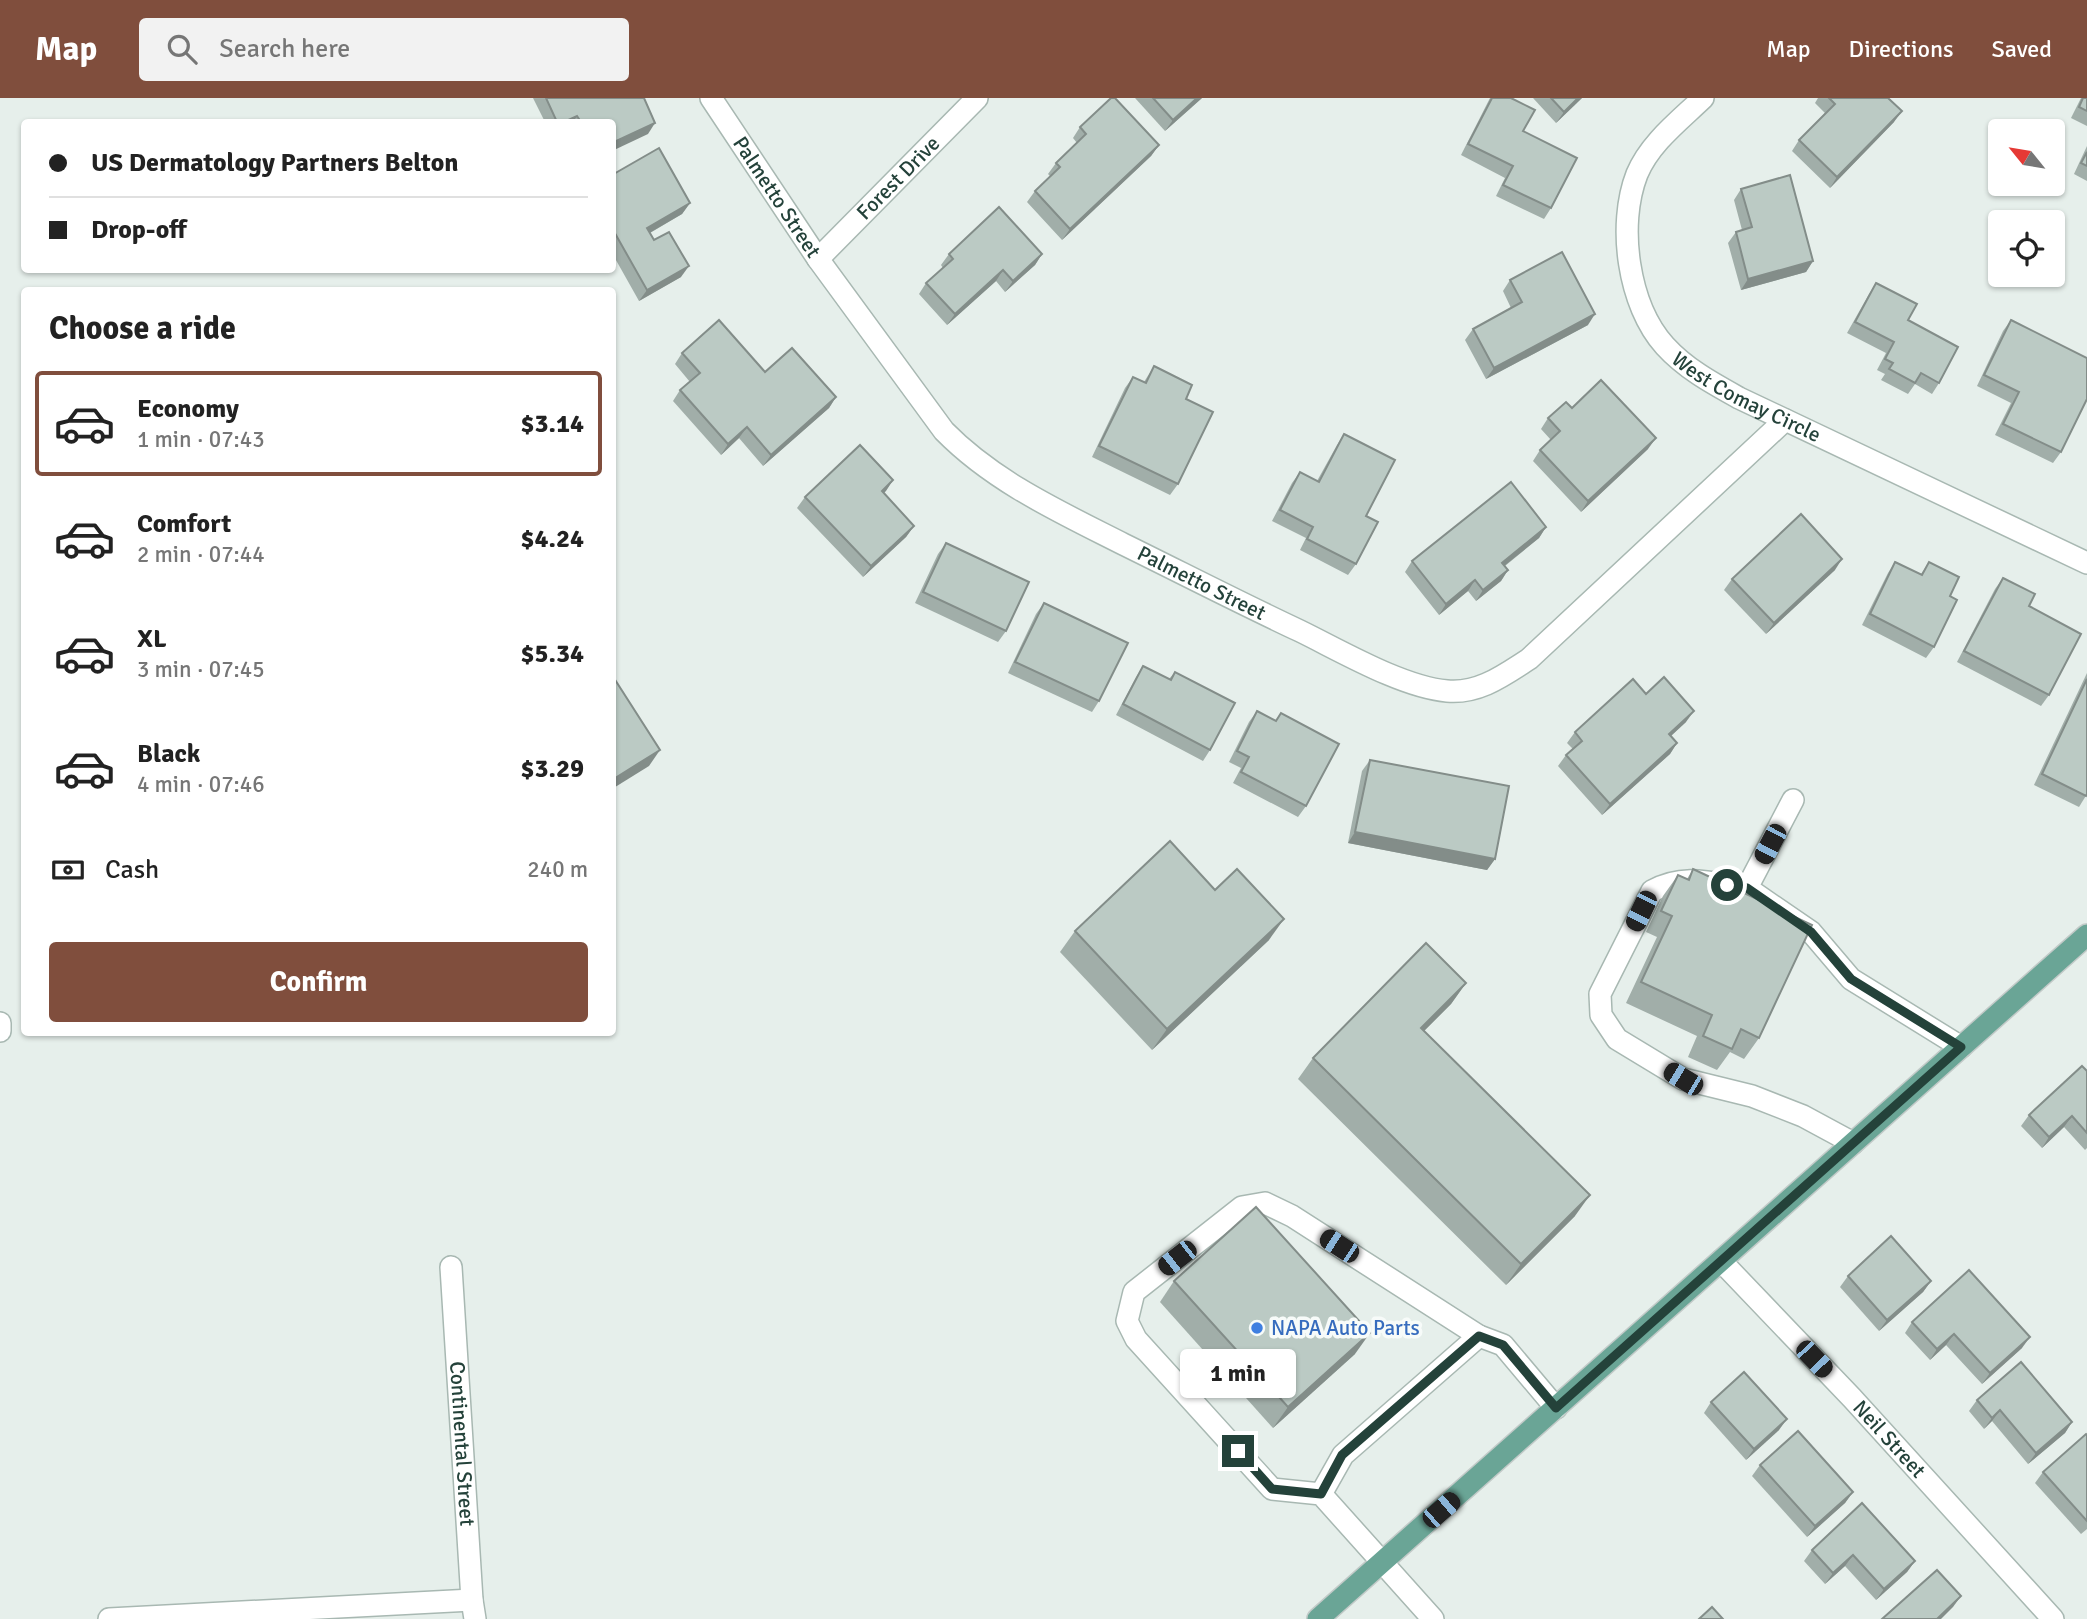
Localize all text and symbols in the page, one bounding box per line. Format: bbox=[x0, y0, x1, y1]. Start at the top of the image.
search box bbox=[139, 18, 629, 81]
text: Map bbox=[35, 29, 97, 70]
icon: search bbox=[163, 30, 201, 68]
text: Search here bbox=[219, 33, 350, 65]
text: Map bbox=[1766, 34, 1811, 64]
text: Directions bbox=[1849, 34, 1954, 64]
text: Saved bbox=[1992, 34, 2052, 64]
north arrow bbox=[1988, 119, 2065, 196]
map controls bbox=[1988, 119, 2065, 287]
street label: Palmetto Street bbox=[727, 131, 827, 263]
street label: Forest Drive bbox=[851, 131, 945, 225]
text: US Dermatology Partners Belton bbox=[91, 147, 458, 179]
button: locate bbox=[1988, 210, 2065, 287]
text: Drop-off bbox=[91, 214, 187, 246]
text: Choose a ride bbox=[49, 309, 236, 348]
street label: West Comay Circle bbox=[1666, 346, 1825, 448]
icon: car bbox=[53, 392, 116, 455]
text: Economy bbox=[137, 393, 239, 425]
text: $3.14 bbox=[520, 408, 584, 440]
text: 1 min · 07:43 bbox=[137, 425, 265, 454]
icon: car bbox=[53, 507, 116, 570]
text: Comfort bbox=[137, 508, 231, 540]
text: $4.24 bbox=[520, 523, 584, 555]
text: 2 min · 07:44 bbox=[137, 540, 265, 569]
street label: Palmetto Street bbox=[1133, 540, 1270, 626]
icon: car bbox=[53, 622, 116, 685]
text: XL bbox=[137, 623, 167, 655]
text: $5.34 bbox=[520, 638, 584, 670]
text: 3 min · 07:45 bbox=[137, 655, 265, 684]
icon: car bbox=[53, 737, 116, 800]
text: Black bbox=[137, 738, 200, 770]
text: $3.29 bbox=[520, 753, 584, 785]
text: 4 min · 07:46 bbox=[137, 770, 265, 799]
car bbox=[1751, 821, 1790, 867]
icon: cash bbox=[49, 851, 87, 889]
text: Cash bbox=[105, 854, 159, 886]
text: 240 m bbox=[527, 855, 588, 884]
route start bbox=[1711, 869, 1743, 901]
car bbox=[1623, 888, 1660, 934]
button: Confirm bbox=[49, 942, 588, 1022]
car bbox=[1660, 1059, 1707, 1099]
car bbox=[1316, 1226, 1363, 1266]
car bbox=[1154, 1237, 1201, 1279]
place label: NAPA Auto Parts bbox=[1271, 1315, 1420, 1341]
marker: NAPA Auto Parts bbox=[1249, 1320, 1265, 1336]
car bbox=[1792, 1337, 1837, 1381]
callout: 1 min bbox=[1180, 1350, 1296, 1398]
text: 1 min bbox=[1210, 1359, 1266, 1388]
street label: Continental Street bbox=[444, 1360, 480, 1527]
street label: Neil Street bbox=[1847, 1395, 1931, 1483]
route end bbox=[1222, 1435, 1254, 1467]
car bbox=[1419, 1488, 1464, 1532]

